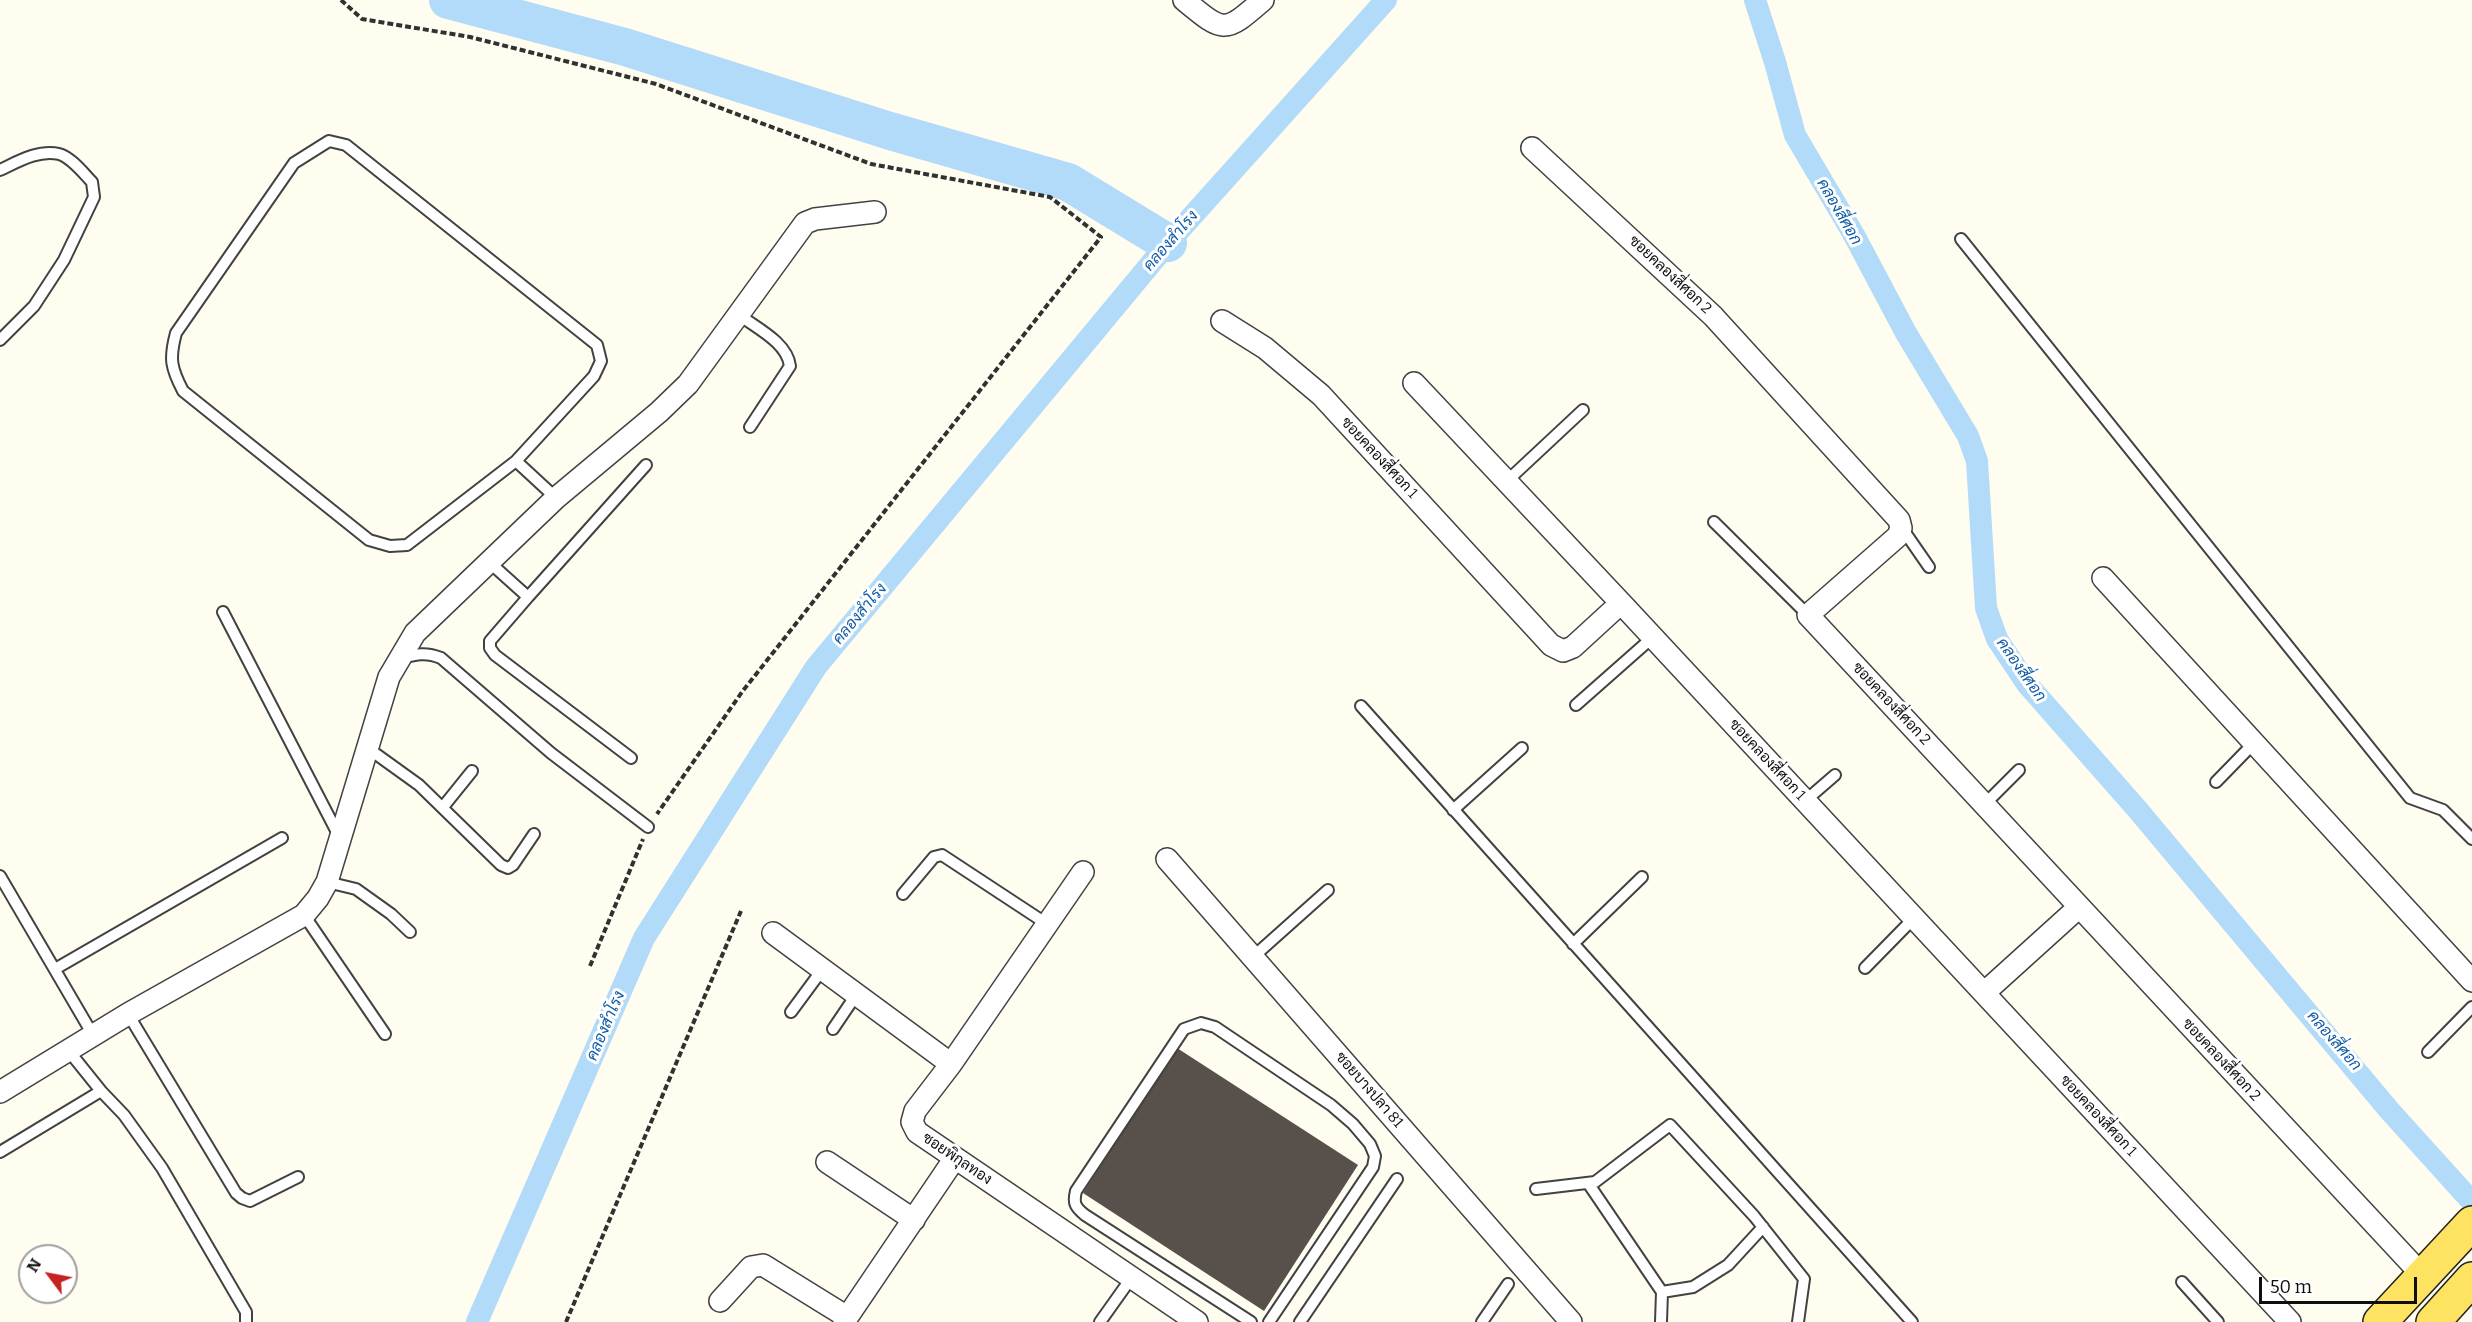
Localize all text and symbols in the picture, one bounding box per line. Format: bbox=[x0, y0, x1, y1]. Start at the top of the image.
water label: คลองสี่ศอก bbox=[1812, 176, 1866, 248]
water label: คลองสำโรง bbox=[1140, 207, 1202, 275]
street label: ซอยคลองสี่ศอก 2 bbox=[1625, 232, 1715, 318]
street label: ซอยคลองสี่ศอก 1 bbox=[1337, 414, 1421, 502]
water label: คลองสำโรง bbox=[829, 580, 891, 648]
water label: คลองสี่ศอก bbox=[1992, 635, 2050, 705]
street label: ซอยคลองสี่ศอก 2 bbox=[1848, 659, 1934, 749]
street label: ซอยคลองสี่ศอก 1 bbox=[1725, 716, 1809, 804]
water label: คลองสำโรง bbox=[583, 988, 629, 1064]
water label: คลองสี่ศอก bbox=[2303, 1007, 2365, 1075]
street label: ซอยคลองสี่ศอก 2 bbox=[2178, 1015, 2264, 1105]
street label: ซอยบางปลา 81 bbox=[1331, 1049, 1407, 1131]
street label: ซอยคลองสี่ศอก 1 bbox=[2056, 1072, 2140, 1160]
street label: ซอยพิกุลทอง bbox=[919, 1129, 995, 1189]
north arrow bbox=[18, 1244, 78, 1304]
text: N bbox=[23, 1255, 45, 1276]
scale bar bbox=[2262, 1265, 2420, 1303]
text: 50 m bbox=[2270, 1276, 2312, 1298]

